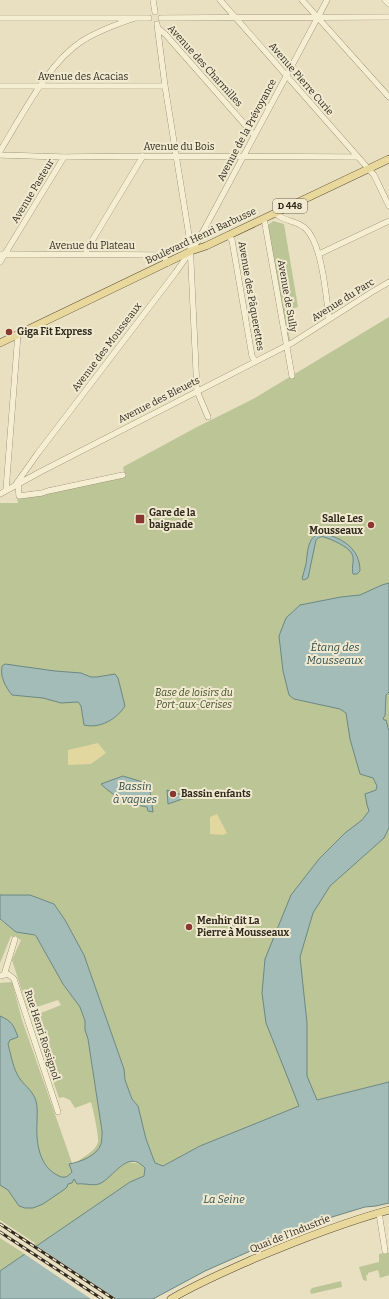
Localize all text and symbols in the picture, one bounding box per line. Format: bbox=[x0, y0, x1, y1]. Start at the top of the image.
street label: Avenue des Charmilles bbox=[165, 23, 245, 110]
street label: Avenue Pierre Curie bbox=[266, 40, 336, 118]
street label: Avenue des Acacias bbox=[38, 71, 129, 83]
street label: Avenue de la Prévoyance bbox=[215, 77, 279, 183]
street label: Avenue du Bois bbox=[143, 141, 215, 153]
street label: Avenue Pasteur bbox=[9, 156, 57, 225]
road number: D 448 bbox=[273, 199, 307, 213]
street label: Boulevard Henri Barbusse bbox=[144, 205, 258, 267]
street label: Avenue du Plateau bbox=[49, 240, 135, 252]
street label: Avenue des Pâquerettes bbox=[235, 240, 268, 352]
street label: Avenue de Sully bbox=[275, 259, 299, 334]
street label: Avenue du Parc bbox=[309, 276, 377, 324]
street label: Avenue des Mousseaux bbox=[70, 300, 145, 394]
place label: Giga Fit Express bbox=[17, 326, 92, 338]
marker: Giga Fit Express bbox=[4, 327, 14, 337]
street label: Avenue des Bleuets bbox=[116, 374, 202, 426]
place label: Gare de la baignade bbox=[149, 507, 196, 531]
marker: Gare de la baignade bbox=[134, 513, 146, 525]
place label: Salle Les Mousseaux bbox=[309, 513, 363, 537]
marker: Salle Les Mousseaux bbox=[366, 520, 376, 530]
water label: Étang des Mousseaux bbox=[306, 640, 365, 667]
park label: Base de loisirs du Port-aux-Cerises bbox=[155, 687, 233, 711]
water label: Bassin à vagues bbox=[113, 780, 157, 806]
place label: Bassin enfants bbox=[181, 788, 251, 800]
marker: Bassin enfants bbox=[168, 789, 178, 799]
place label: Menhir dit La Pierre à Mousseaux bbox=[197, 915, 290, 939]
marker: Menhir dit La Pierre à Mousseaux bbox=[184, 922, 194, 932]
street label: Rue Henri Rossignol bbox=[22, 988, 62, 1082]
water label: La Seine bbox=[203, 1193, 245, 1206]
street label: Quai de l'Industrie bbox=[248, 1212, 332, 1256]

